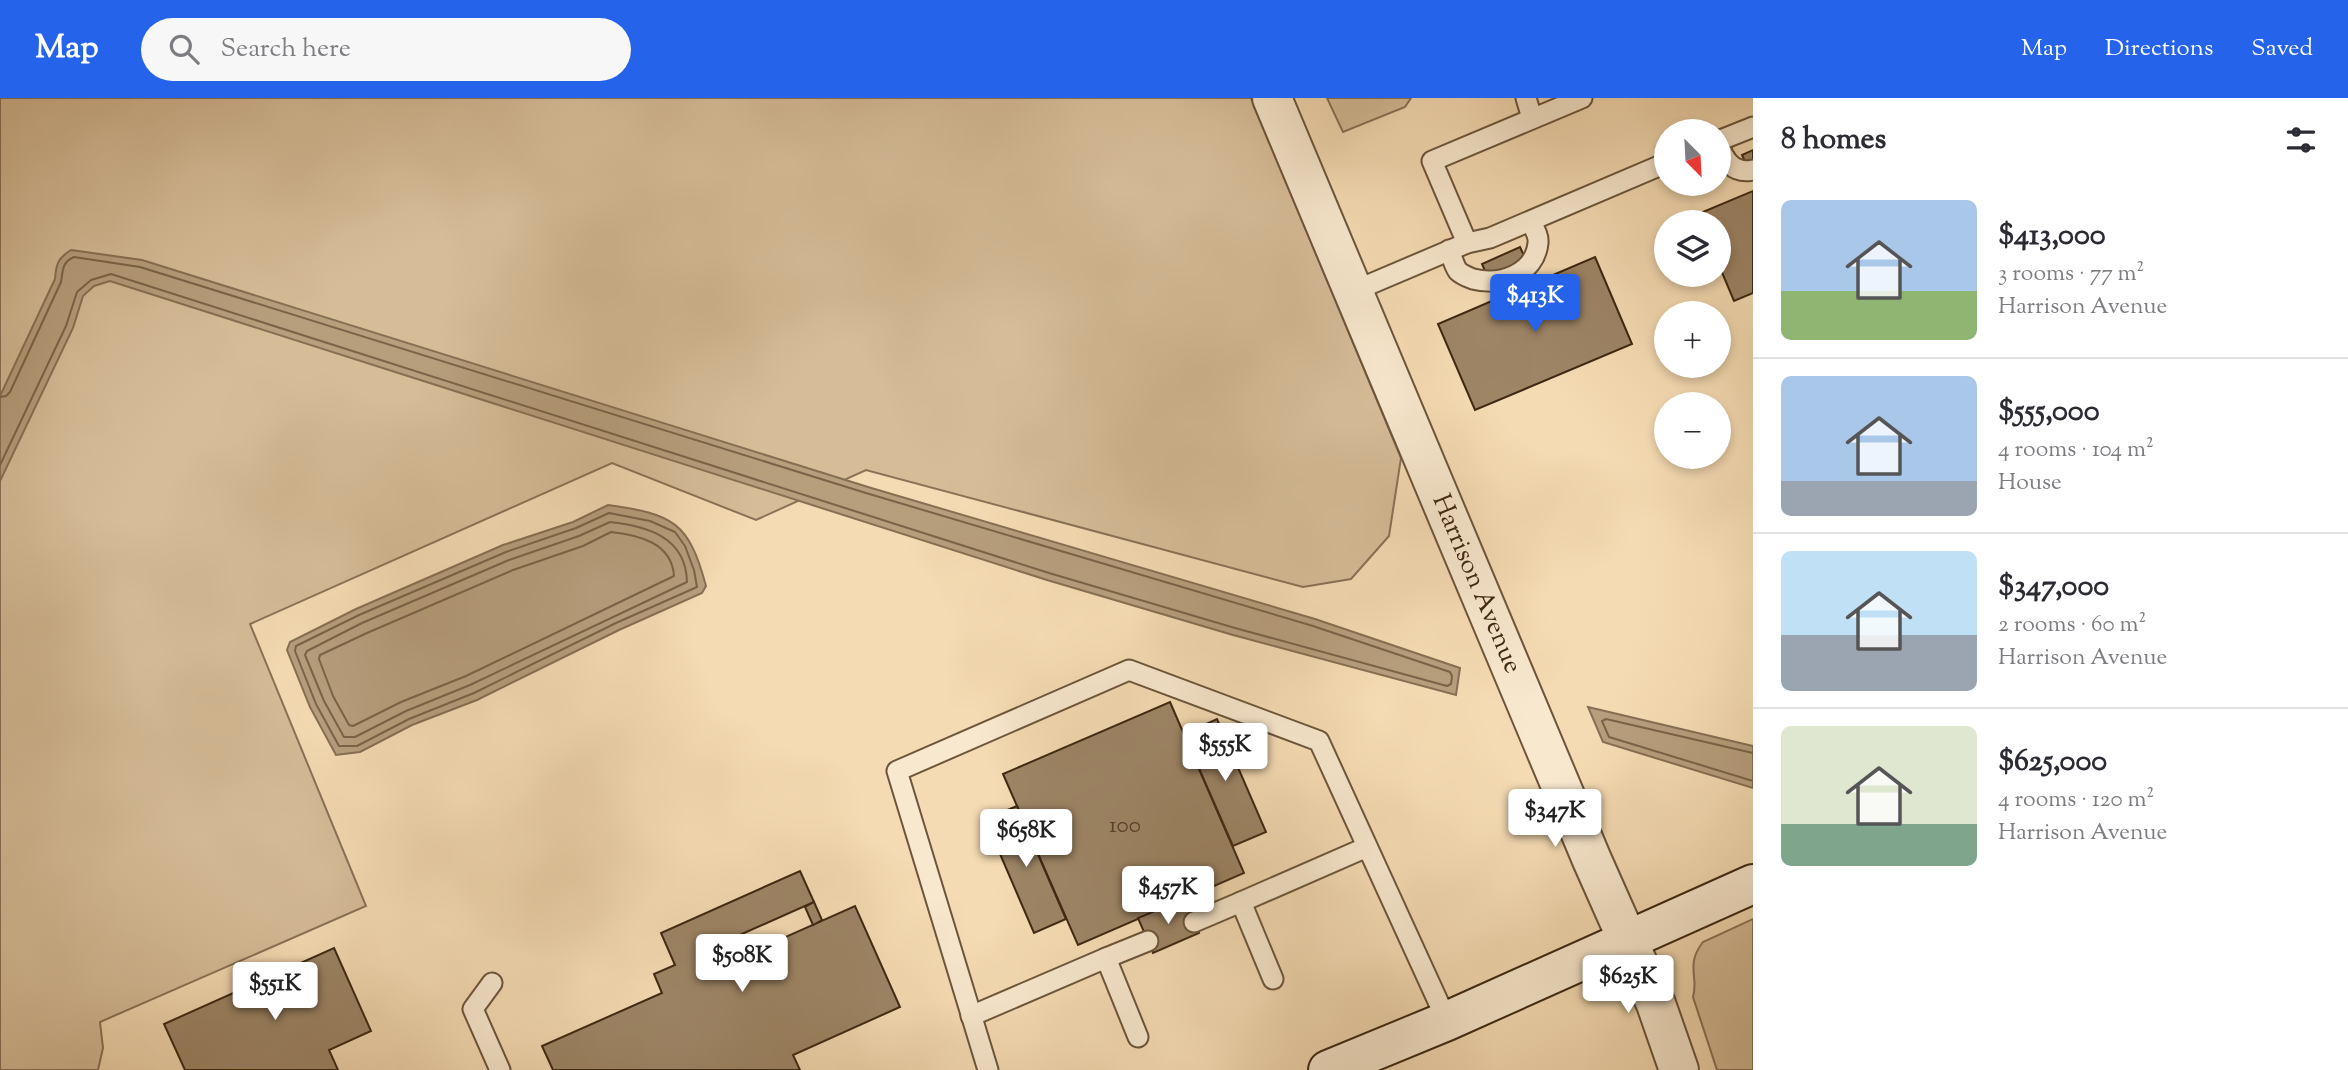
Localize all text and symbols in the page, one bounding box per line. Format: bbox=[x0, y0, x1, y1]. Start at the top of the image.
search box bbox=[141, 18, 631, 81]
text: Map bbox=[35, 25, 99, 73]
icon: search bbox=[165, 30, 203, 68]
text: Search here bbox=[221, 31, 351, 68]
text: Map bbox=[2021, 32, 2067, 66]
text: Directions bbox=[2105, 32, 2213, 66]
text: Saved bbox=[2251, 32, 2313, 66]
north arrow bbox=[1654, 119, 1731, 196]
map controls bbox=[1654, 119, 1731, 469]
text: 8 homes bbox=[1781, 119, 1886, 162]
icon: filters bbox=[2282, 121, 2320, 159]
button: layers bbox=[1654, 210, 1731, 287]
text: $413,000 bbox=[1998, 215, 2106, 258]
icon: home bbox=[1837, 228, 1921, 312]
text: 3 rooms · 77 m² bbox=[1998, 258, 2144, 291]
pin: $413K bbox=[1486, 274, 1584, 334]
text: $413K bbox=[1506, 280, 1564, 313]
text: Harrison Avenue bbox=[1998, 291, 2167, 324]
button: + bbox=[1654, 301, 1731, 378]
text: $555,000 bbox=[1998, 391, 2100, 434]
button: − bbox=[1654, 392, 1731, 469]
icon: home bbox=[1837, 404, 1921, 488]
text: 4 rooms · 104 m² bbox=[1998, 434, 2154, 467]
text: House bbox=[1998, 467, 2062, 500]
street label: Harrison Avenue bbox=[1422, 489, 1530, 679]
text: $347,000 bbox=[1998, 566, 2109, 609]
icon: home bbox=[1837, 579, 1921, 663]
text: 2 rooms · 60 m² bbox=[1998, 609, 2146, 642]
text: Harrison Avenue bbox=[1998, 642, 2167, 675]
pin: $555K bbox=[1176, 724, 1274, 783]
text: $555K bbox=[1199, 729, 1251, 762]
text: $625,000 bbox=[1998, 741, 2107, 784]
icon: home bbox=[1837, 754, 1921, 838]
text: 4 rooms · 120 m² bbox=[1998, 784, 2154, 817]
pin: $347K bbox=[1506, 790, 1604, 849]
text: $347K bbox=[1524, 795, 1586, 828]
pin: $658K bbox=[977, 810, 1075, 869]
house number: 100 bbox=[1109, 810, 1141, 843]
text: $658K bbox=[996, 815, 1056, 848]
text: Harrison Avenue bbox=[1998, 817, 2167, 850]
pin: $457K bbox=[1119, 866, 1217, 926]
text: $457K bbox=[1138, 872, 1198, 905]
pin: $508K bbox=[693, 934, 791, 994]
text: $508K bbox=[712, 940, 772, 973]
pin: $625K bbox=[1579, 956, 1677, 1015]
text: $625K bbox=[1599, 961, 1657, 994]
pin: $551K bbox=[226, 962, 324, 1022]
text: $551K bbox=[249, 968, 301, 1001]

